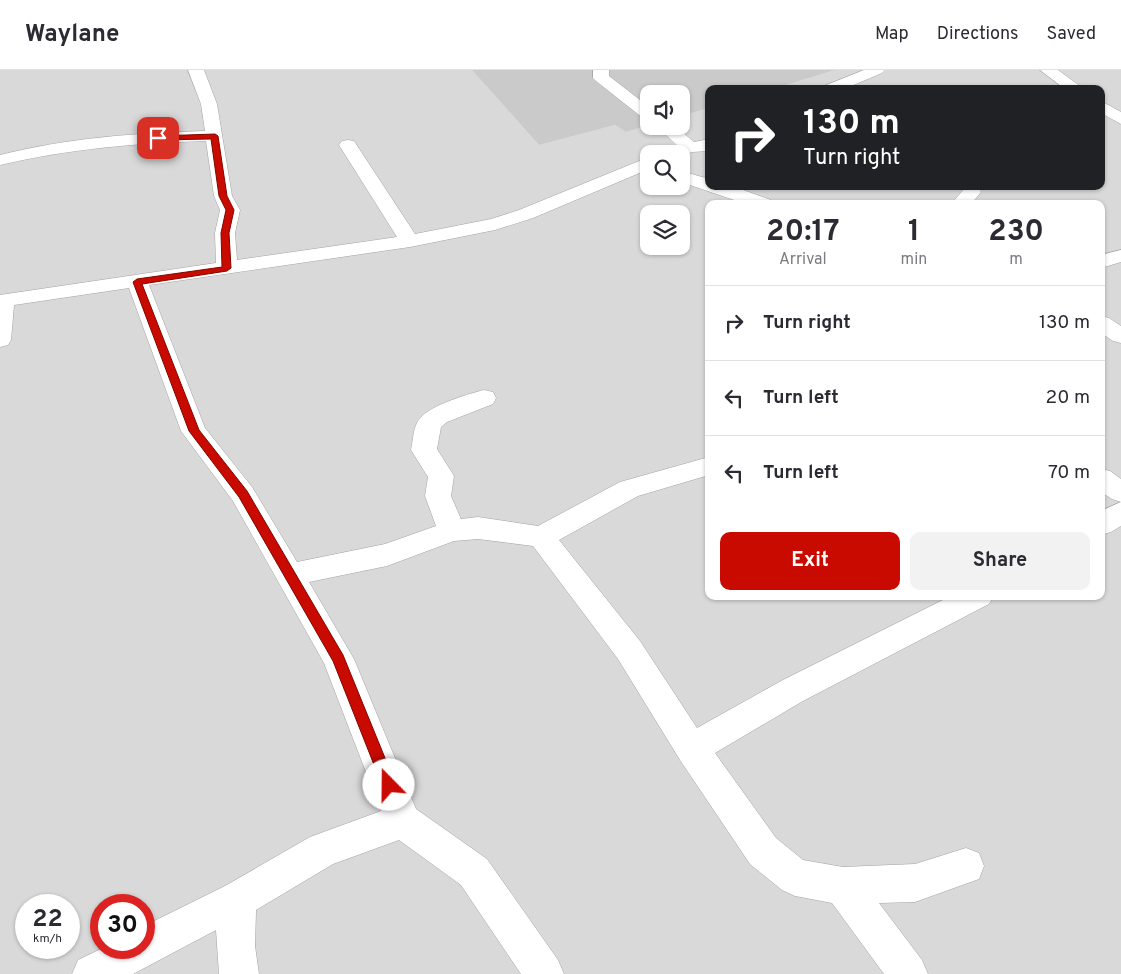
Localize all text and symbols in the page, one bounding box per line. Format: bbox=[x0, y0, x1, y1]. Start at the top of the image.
text: Waylane bbox=[25, 20, 119, 50]
text: Map bbox=[875, 23, 909, 46]
text: Directions bbox=[937, 23, 1019, 46]
text: Saved bbox=[1047, 23, 1096, 46]
map controls bbox=[640, 85, 690, 255]
button: sound bbox=[640, 85, 690, 135]
text: 130 m bbox=[803, 102, 900, 146]
icon: right bbox=[720, 105, 785, 170]
pin bbox=[137, 117, 179, 159]
icon: arrive bbox=[144, 124, 172, 152]
button: search bbox=[640, 145, 690, 195]
text: Turn right bbox=[803, 145, 900, 172]
button: layers bbox=[640, 205, 690, 255]
text: 20:17 bbox=[766, 214, 839, 251]
text: 1 bbox=[908, 214, 920, 251]
text: 230 bbox=[988, 214, 1044, 251]
text: Arrival bbox=[779, 250, 827, 270]
text: min bbox=[901, 250, 927, 270]
text: m bbox=[1009, 250, 1023, 270]
icon: right bbox=[720, 309, 748, 337]
text: Turn right bbox=[763, 311, 851, 335]
text: 130 m bbox=[1039, 311, 1090, 335]
icon: left bbox=[720, 384, 748, 412]
text: Turn left bbox=[763, 386, 839, 410]
text: 20 m bbox=[1046, 386, 1090, 410]
icon: left bbox=[720, 459, 748, 487]
text: Turn left bbox=[763, 461, 839, 485]
text: 70 m bbox=[1048, 461, 1090, 485]
button: Exit bbox=[720, 532, 900, 590]
button: Share bbox=[910, 532, 1090, 590]
position arrow bbox=[362, 758, 414, 810]
speed limit sign: 30 bbox=[90, 894, 155, 959]
text: 22 bbox=[32, 904, 63, 936]
text: km/h bbox=[33, 931, 62, 947]

